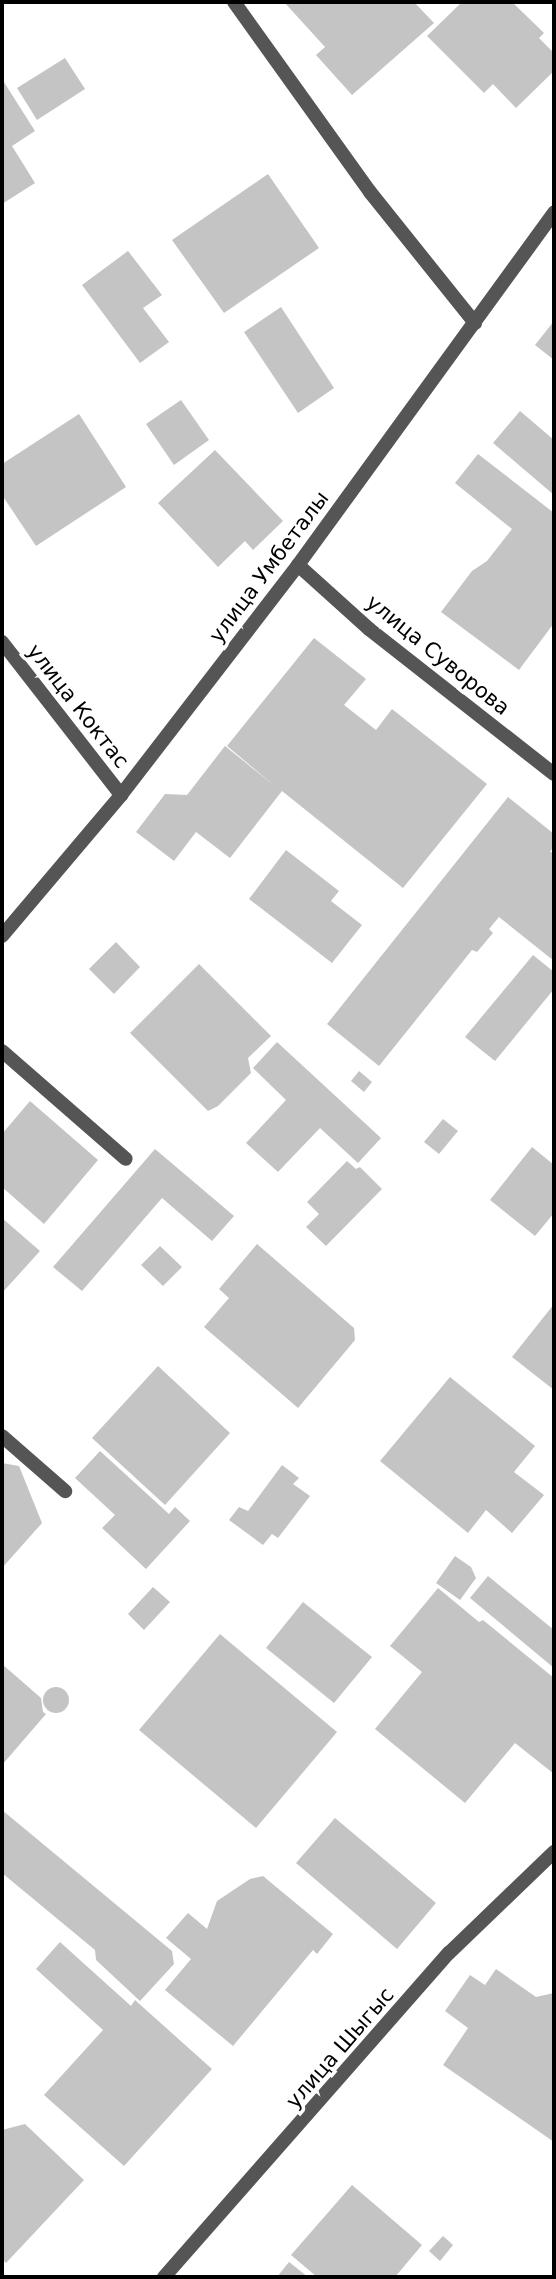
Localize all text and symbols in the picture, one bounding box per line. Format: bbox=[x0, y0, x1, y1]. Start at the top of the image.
street label: улица Умбеталы bbox=[204, 486, 334, 648]
street label: улица Суворова bbox=[361, 589, 515, 721]
street label: улица Коктас bbox=[22, 639, 134, 773]
street label: улица Шыгыс bbox=[281, 1983, 399, 2113]

